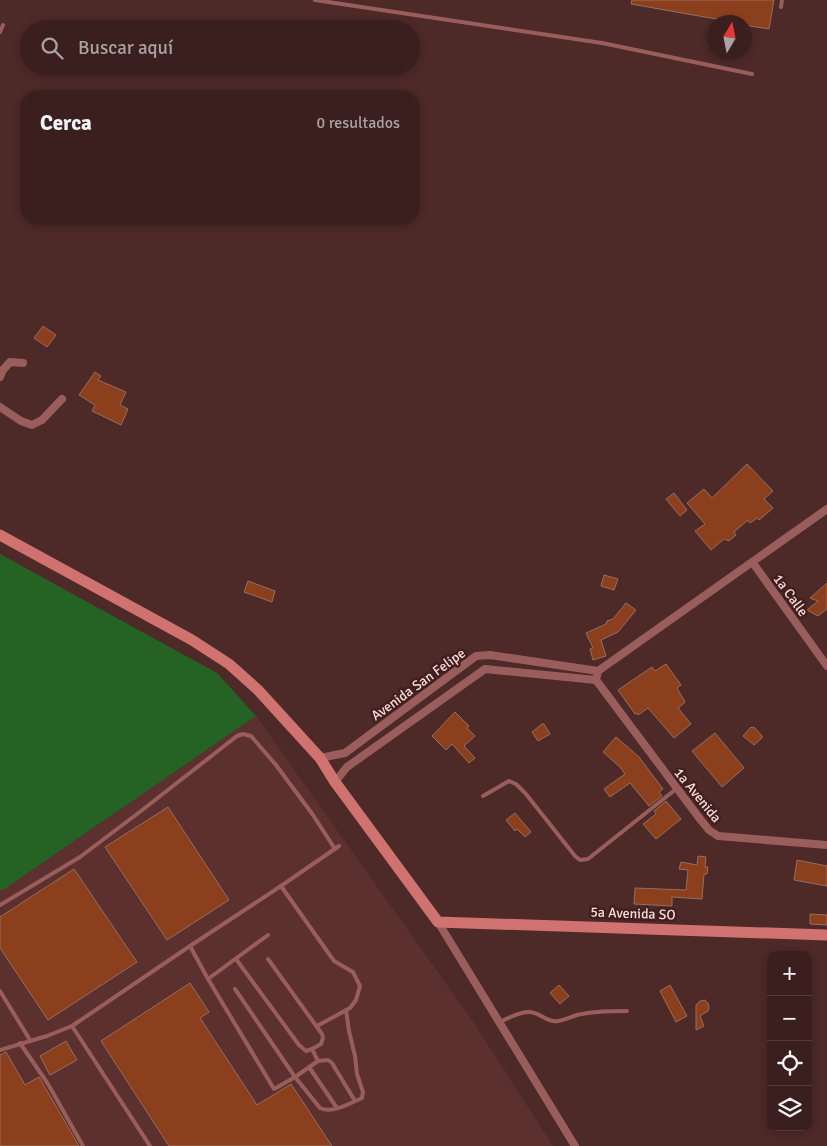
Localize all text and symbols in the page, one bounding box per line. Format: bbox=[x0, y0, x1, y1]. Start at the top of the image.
north arrow bbox=[707, 15, 752, 60]
search box bbox=[20, 20, 420, 75]
icon: search bbox=[38, 34, 66, 62]
text: Buscar aquí bbox=[78, 36, 173, 60]
text: Cerca bbox=[40, 110, 92, 136]
text: 0 resultados bbox=[317, 113, 400, 133]
street label: 1a Calle bbox=[770, 571, 812, 620]
street label: Avenida San Felipe bbox=[368, 645, 469, 724]
street label: 1a Avenida bbox=[670, 765, 725, 826]
street label: 5a Avenida SO bbox=[590, 904, 676, 923]
map controls bbox=[767, 951, 812, 1131]
button: + bbox=[767, 951, 812, 996]
button: − bbox=[767, 996, 812, 1041]
button: locate bbox=[767, 1041, 812, 1086]
button: layers bbox=[767, 1086, 812, 1131]

